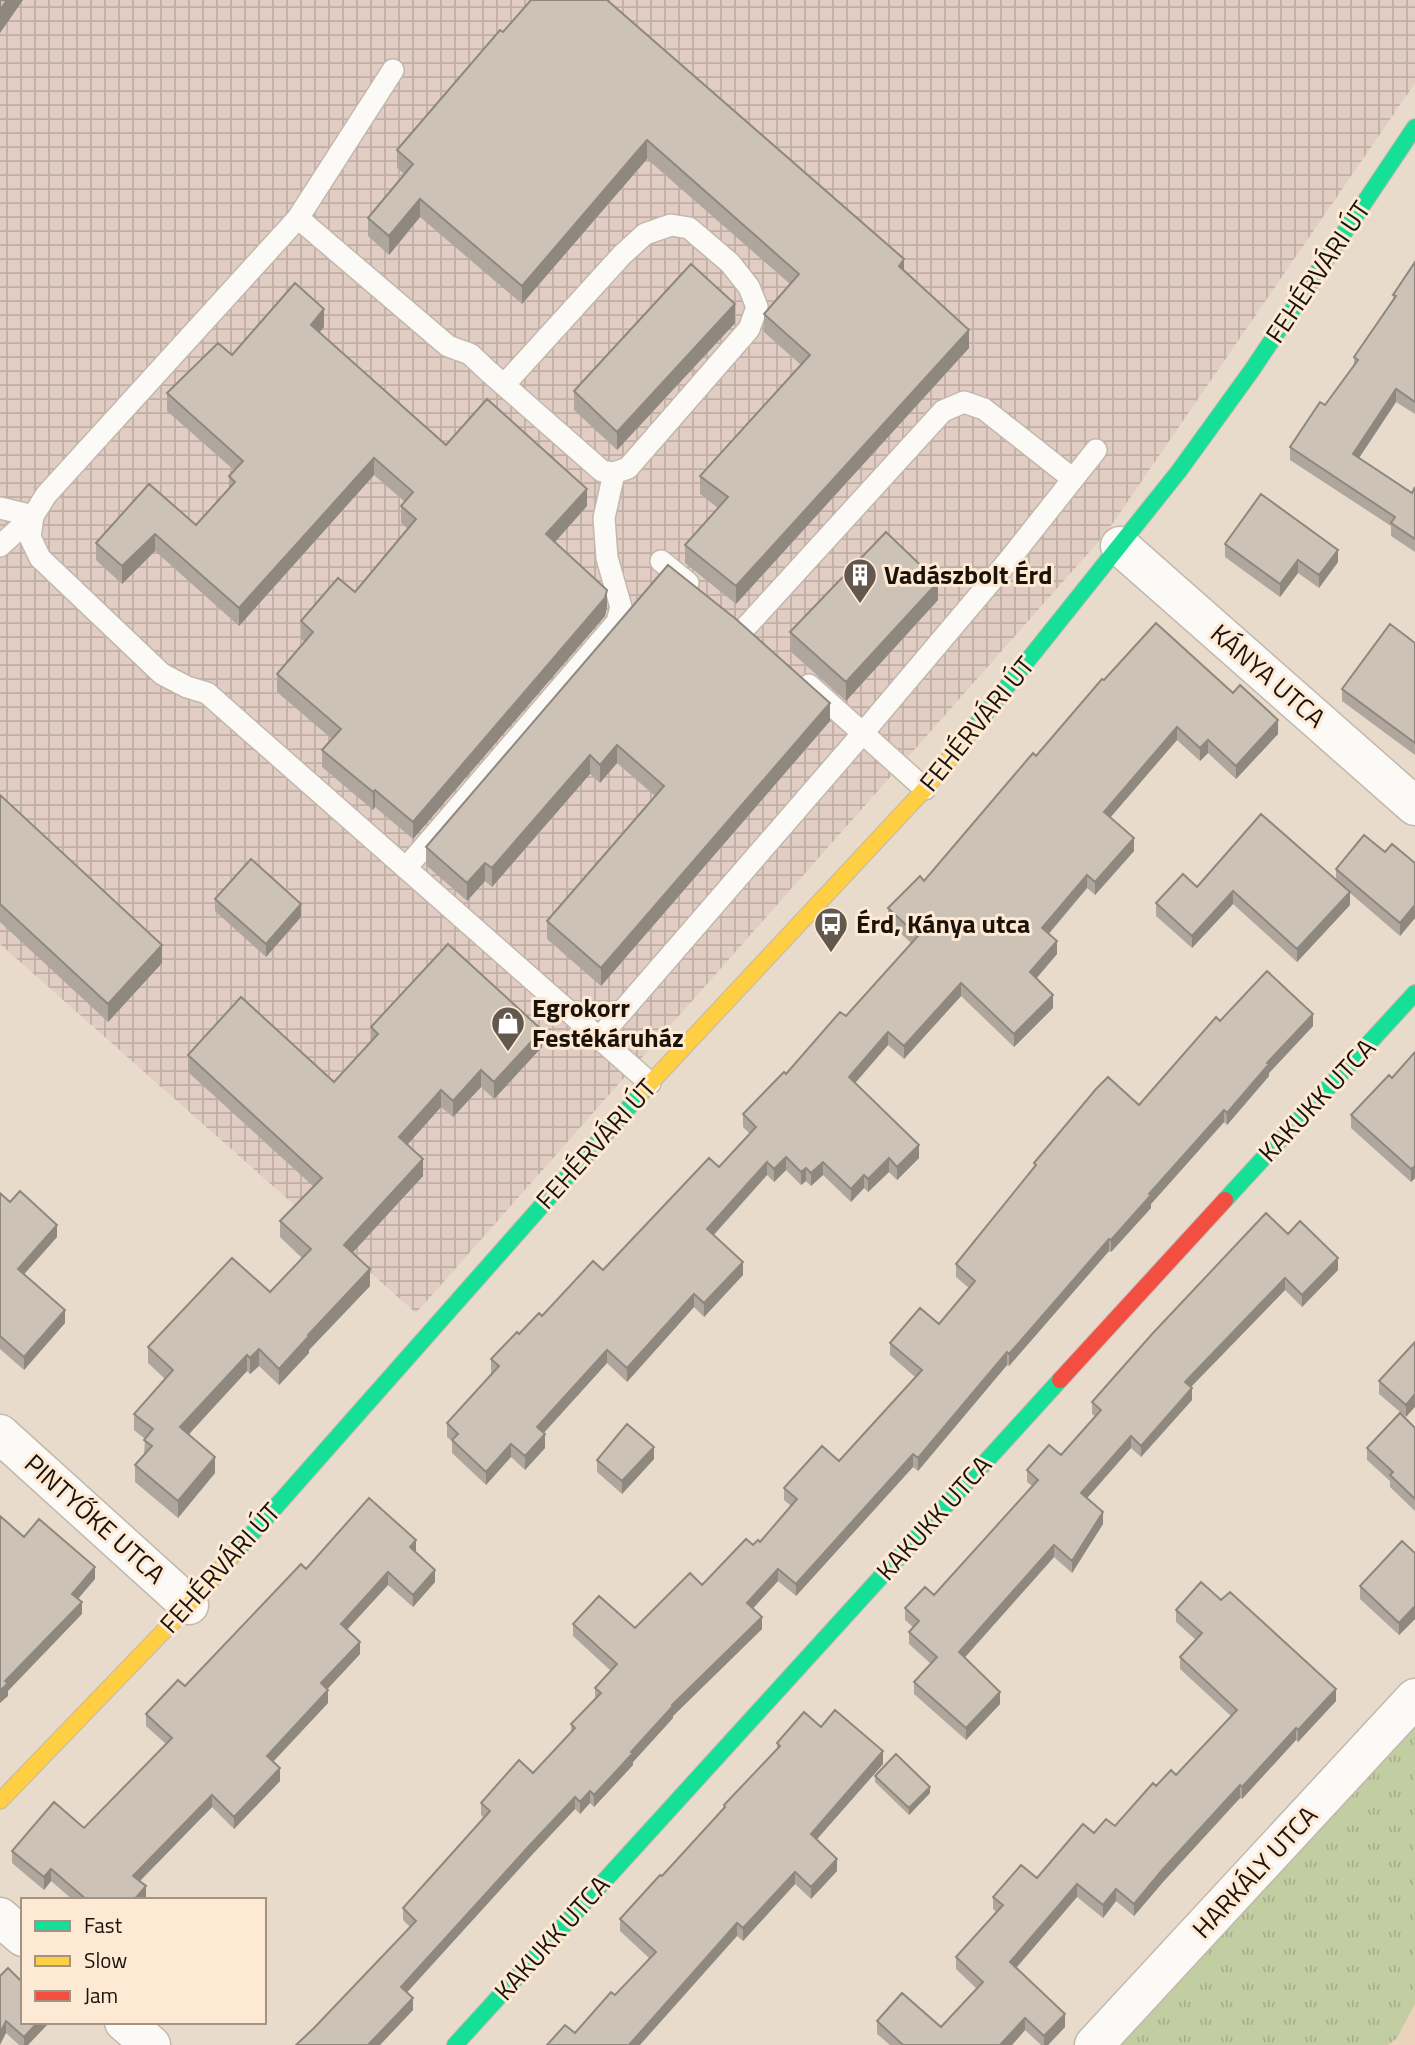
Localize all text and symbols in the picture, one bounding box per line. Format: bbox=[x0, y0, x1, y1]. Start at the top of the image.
street label: FEHÉRVÁRI ÚT bbox=[1256, 192, 1380, 351]
place label: Vadászbolt Érd bbox=[884, 555, 1053, 594]
building icon: Vadászbolt Érd bbox=[841, 556, 879, 605]
street label: KÁNYA UTCA bbox=[1202, 614, 1335, 737]
street label: FEHÉRVÁRI ÚT bbox=[910, 647, 1044, 800]
place label: Érd, Kánya utca bbox=[856, 904, 1030, 943]
bus stop icon: Érd, Kánya utca bbox=[812, 905, 850, 954]
place label: Egrokorr Festékáruház bbox=[532, 988, 684, 1057]
shop icon: Egrokorr Festékáruház bbox=[489, 1004, 527, 1053]
street label: KAKUKK UTCA bbox=[1249, 1029, 1384, 1170]
street label: FEHÉRVÁRI ÚT bbox=[526, 1069, 665, 1218]
street label: PINTYŐKE UTCA bbox=[16, 1445, 175, 1593]
street label: KAKUKK UTCA bbox=[867, 1446, 1001, 1589]
street label: FEHÉRVÁRI ÚT bbox=[150, 1493, 289, 1642]
street label: HARKÁLY UTCA bbox=[1183, 1797, 1326, 1947]
street label: KAKUKK UTCA bbox=[485, 1866, 619, 2009]
legend bbox=[21, 1898, 266, 2024]
text: Fast bbox=[84, 1909, 123, 1941]
text: Slow bbox=[84, 1944, 127, 1976]
text: Jam bbox=[84, 1979, 118, 2011]

